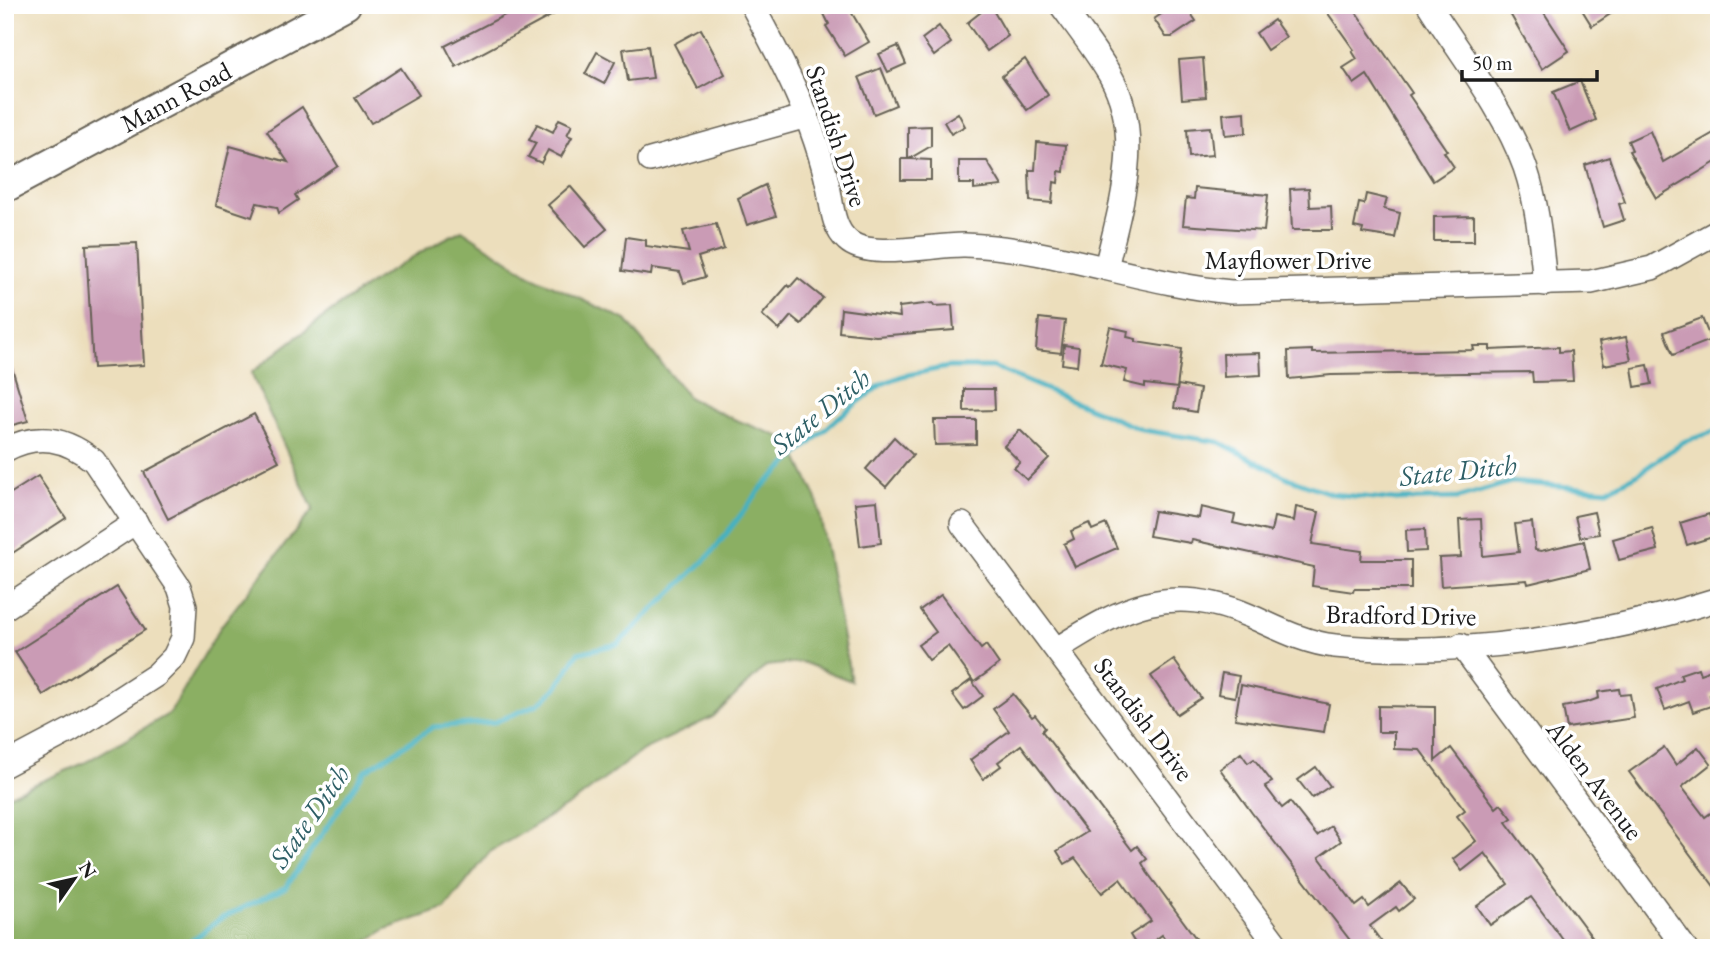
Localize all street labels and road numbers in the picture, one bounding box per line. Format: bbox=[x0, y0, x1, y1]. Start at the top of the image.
street label: Mann Road bbox=[115, 53, 238, 140]
street label: Standish Drive bbox=[798, 61, 876, 211]
street label: Mayflower Drive bbox=[1205, 243, 1371, 277]
street label: Bradford Drive bbox=[1325, 597, 1477, 633]
street label: Standish Drive bbox=[1086, 650, 1202, 788]
street label: Alden Avenue bbox=[1538, 713, 1651, 847]

